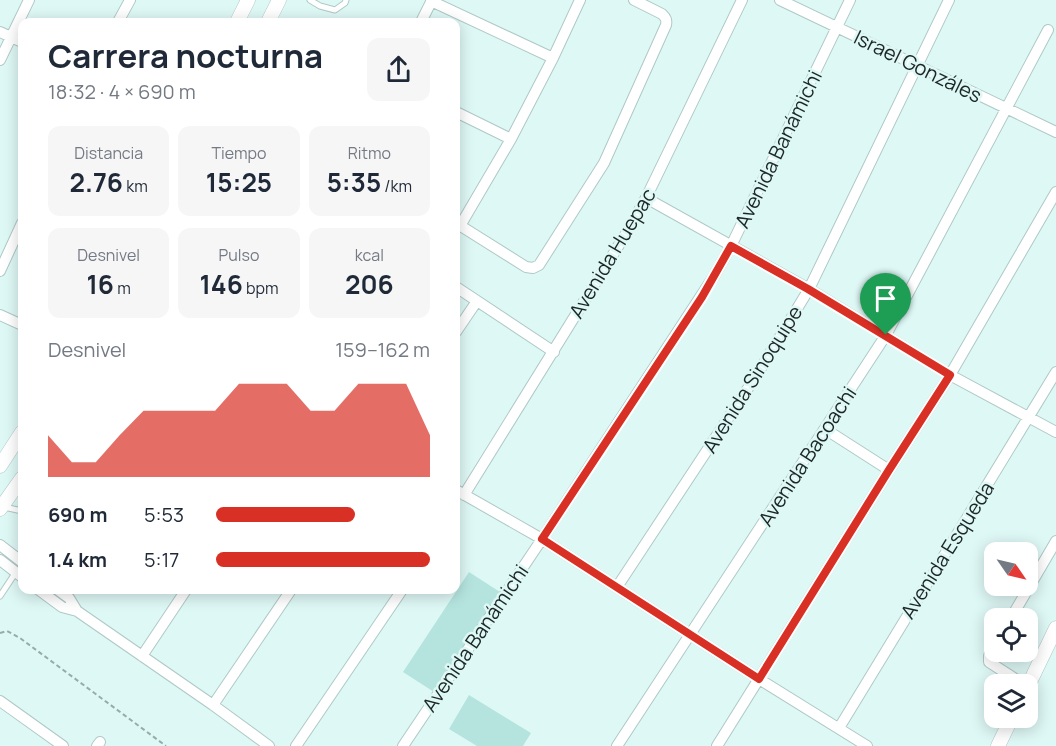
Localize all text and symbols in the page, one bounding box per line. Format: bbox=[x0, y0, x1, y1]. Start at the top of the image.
street label: Israel Gonzáles bbox=[850, 23, 986, 109]
text: Carrera nocturna bbox=[48, 33, 323, 78]
button: share bbox=[367, 38, 430, 101]
street label: Avenida Banámichi bbox=[728, 66, 828, 232]
text: 18:32 · 4 × 690 m bbox=[48, 78, 196, 105]
text: Distancia bbox=[74, 142, 143, 164]
text: Tiempo bbox=[212, 142, 266, 164]
text: Ritmo bbox=[348, 142, 391, 164]
text: 2.76 bbox=[70, 164, 123, 200]
text: 15:25 bbox=[206, 164, 272, 200]
text: 5:35 bbox=[327, 164, 381, 200]
text: km bbox=[123, 175, 148, 197]
text: /km bbox=[381, 175, 412, 197]
street label: Avenida Huepac bbox=[562, 183, 662, 323]
text: Desnivel bbox=[77, 244, 140, 266]
text: Pulso bbox=[219, 244, 259, 266]
text: kcal bbox=[355, 244, 384, 266]
text: 16 bbox=[86, 266, 114, 302]
text: 146 bbox=[199, 266, 243, 302]
text: 206 bbox=[345, 266, 394, 302]
pin bbox=[860, 273, 911, 335]
text: m bbox=[114, 277, 131, 299]
text: bpm bbox=[243, 277, 279, 299]
icon: arrive bbox=[869, 282, 902, 315]
street label: Avenida Sinoquipe bbox=[696, 300, 808, 458]
text: Desnivel bbox=[48, 336, 126, 363]
text: 159–162 m bbox=[335, 336, 430, 363]
street label: Avenida Bacoachi bbox=[752, 381, 862, 531]
street label: Avenida Esqueda bbox=[894, 476, 1000, 624]
text: 690 m bbox=[48, 501, 108, 528]
text: 5:53 bbox=[144, 501, 184, 528]
north arrow bbox=[984, 542, 1038, 596]
map controls bbox=[984, 542, 1038, 728]
text: 1.4 km bbox=[48, 546, 107, 573]
text: 5:17 bbox=[144, 546, 179, 573]
street label: Avenida Banámichi bbox=[416, 559, 534, 717]
button: locate bbox=[984, 608, 1038, 662]
button: layers bbox=[984, 674, 1038, 728]

